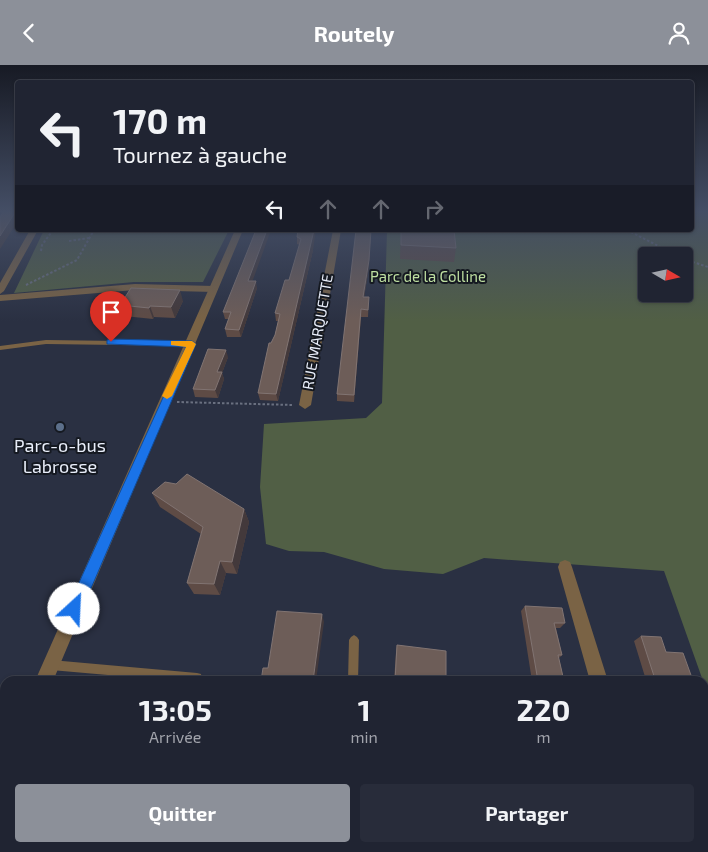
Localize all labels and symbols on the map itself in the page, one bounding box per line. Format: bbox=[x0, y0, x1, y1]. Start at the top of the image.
north arrow bbox=[638, 247, 692, 303]
park label: Parc de la Colline bbox=[370, 267, 486, 285]
street label: RUE MARQUETTE bbox=[298, 273, 337, 391]
pin bbox=[90, 291, 132, 342]
marker: Parc-o-bus Labrosse bbox=[54, 421, 66, 433]
place label: Parc-o-bus Labrosse bbox=[14, 434, 106, 477]
position arrow bbox=[47, 582, 99, 634]

